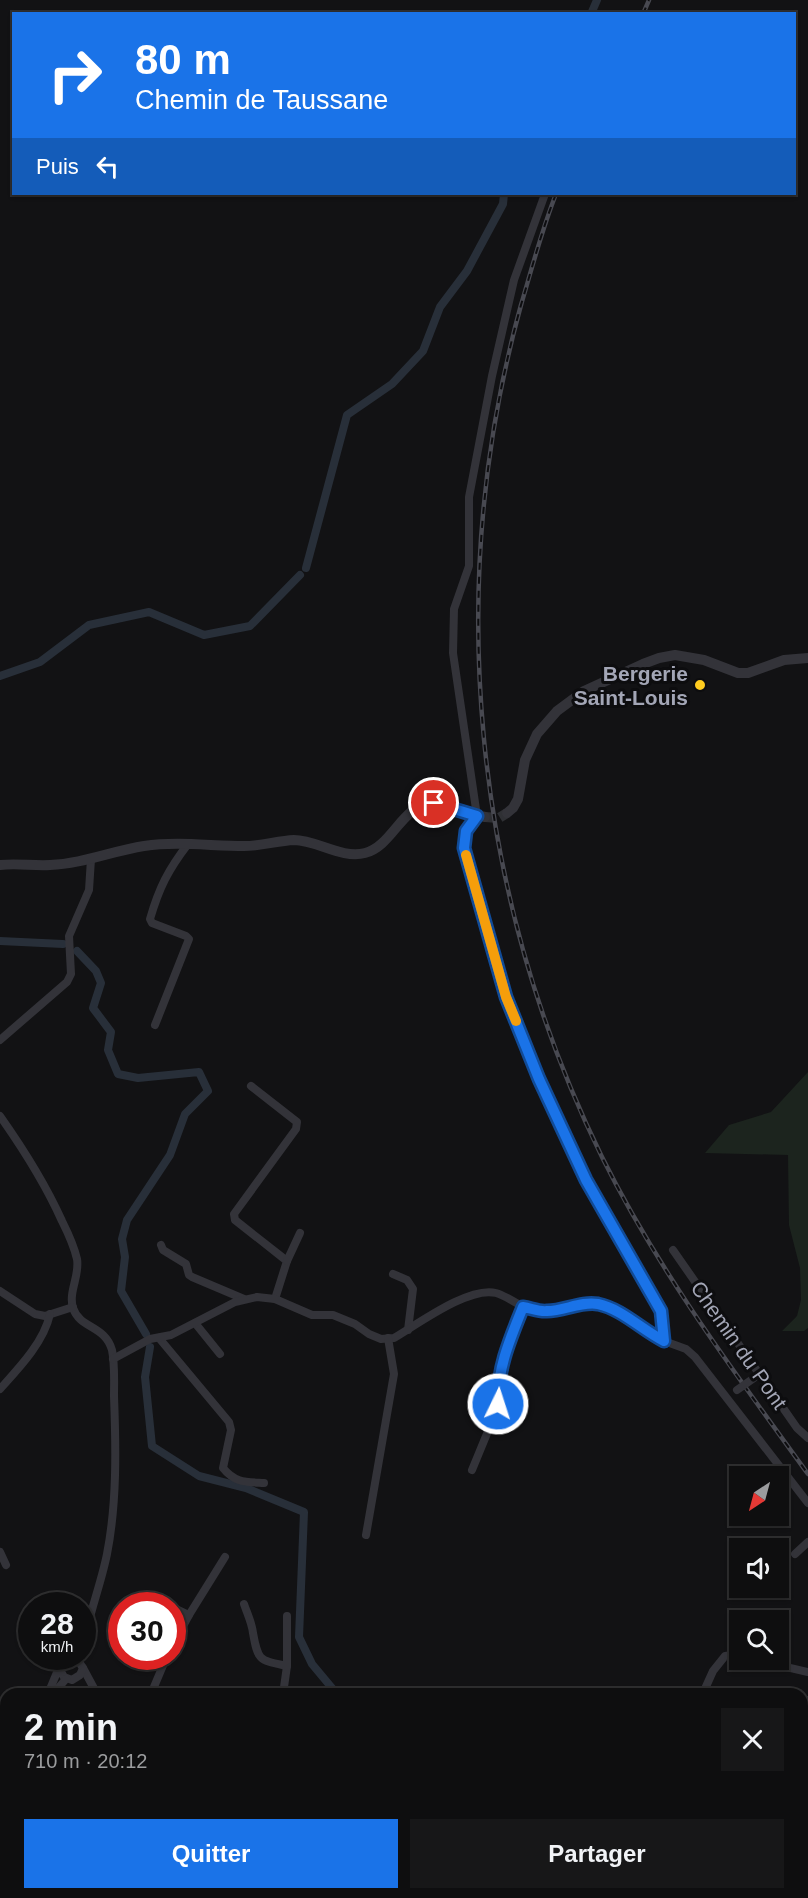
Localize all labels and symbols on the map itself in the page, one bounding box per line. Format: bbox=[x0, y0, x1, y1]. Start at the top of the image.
place label: Bergerie Saint-Louis bbox=[574, 662, 688, 709]
marker: Bergerie Saint-Louis bbox=[693, 678, 707, 692]
pin bbox=[408, 777, 459, 828]
street label: Chemin du Pont bbox=[686, 1277, 792, 1413]
position arrow bbox=[466, 1372, 530, 1436]
north arrow bbox=[729, 1466, 789, 1526]
speed limit sign: 30 bbox=[108, 1592, 186, 1670]

